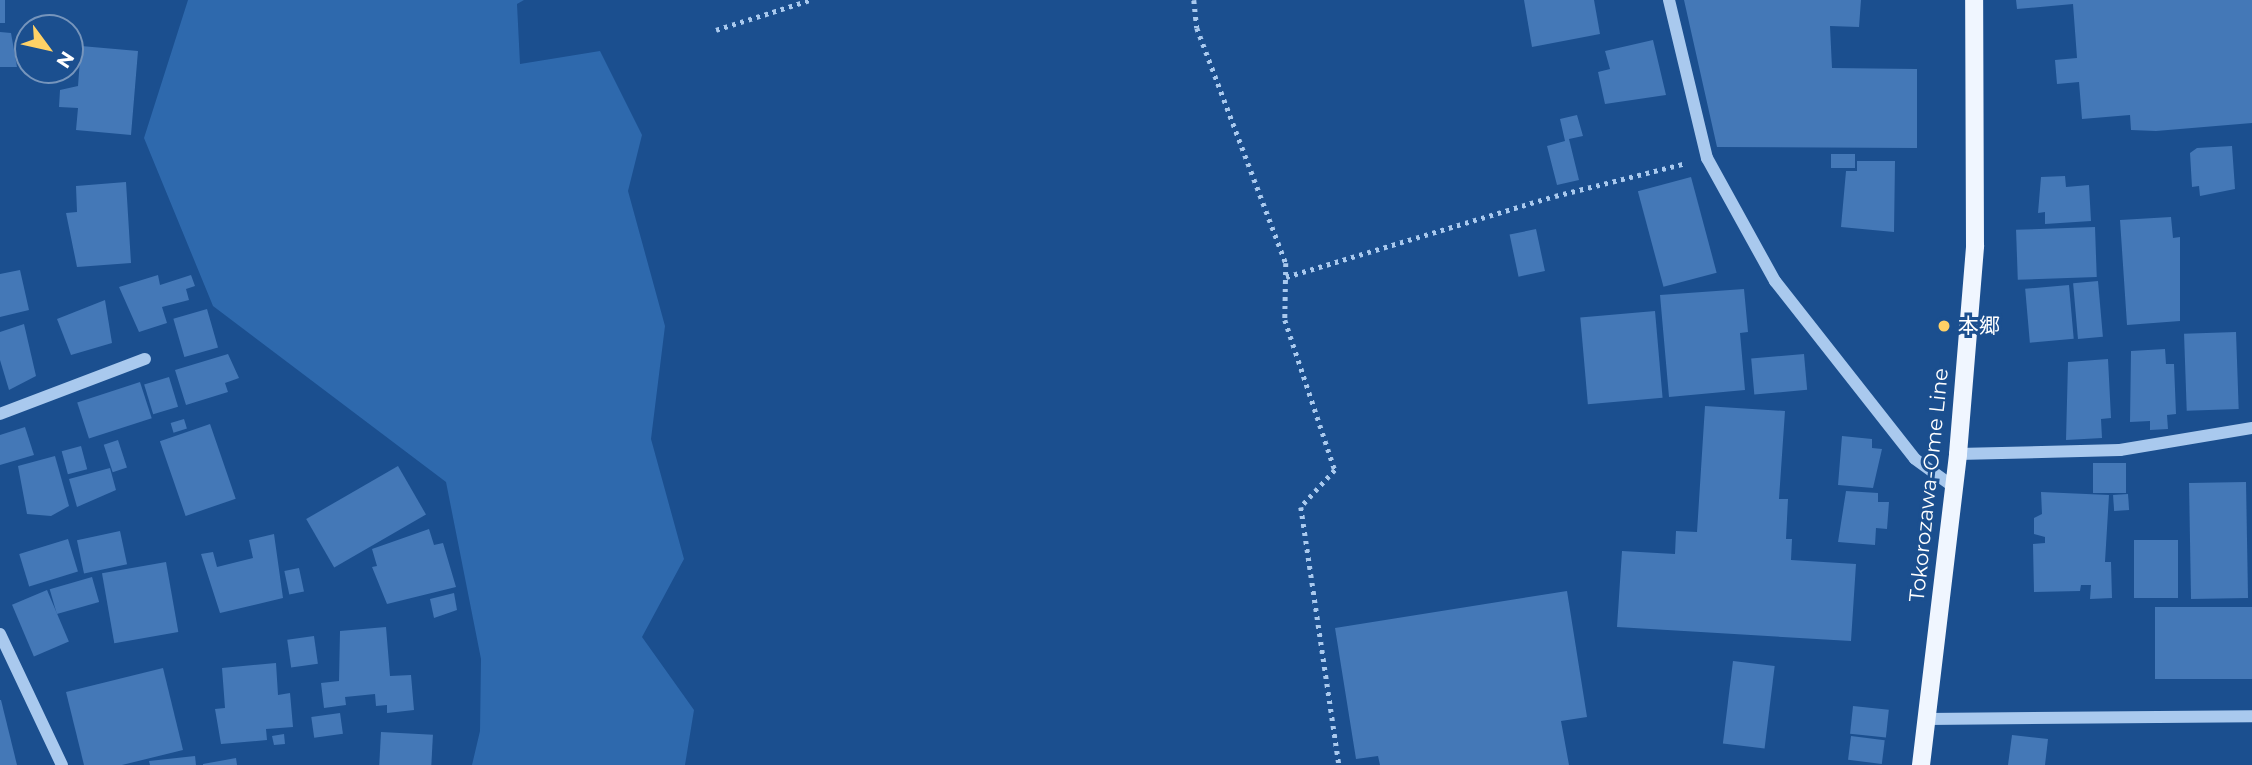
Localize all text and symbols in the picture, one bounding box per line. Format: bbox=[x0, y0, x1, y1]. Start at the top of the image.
north arrow bbox=[14, 14, 84, 84]
text: N bbox=[52, 47, 79, 72]
place label: 本郷 bbox=[1958, 313, 2000, 339]
marker: 本郷 bbox=[1936, 318, 1952, 334]
street label: Tokorozawa-Ome Line bbox=[1904, 367, 1954, 603]

